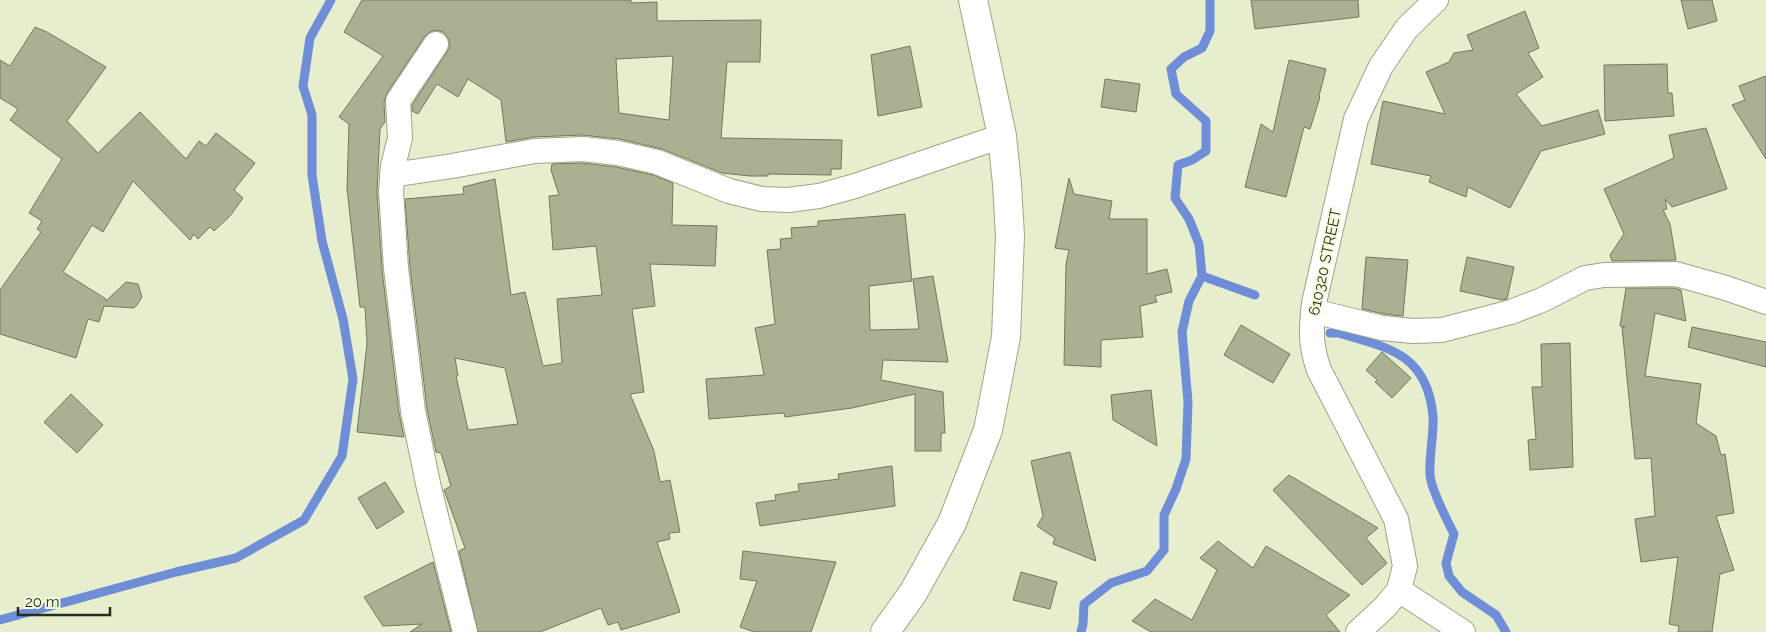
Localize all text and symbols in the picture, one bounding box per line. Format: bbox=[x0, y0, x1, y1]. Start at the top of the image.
street label: 610320 STREET bbox=[1305, 207, 1345, 317]
scale bar bbox=[18, 584, 110, 616]
text: 20 m bbox=[25, 593, 60, 611]

